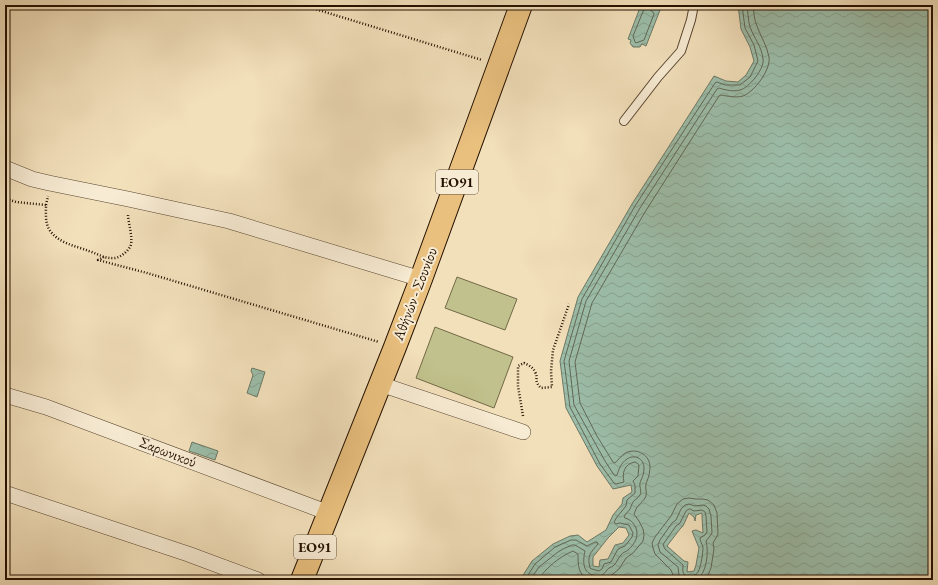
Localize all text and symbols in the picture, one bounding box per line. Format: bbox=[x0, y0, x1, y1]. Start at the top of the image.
road number: ΕΟ91 bbox=[436, 170, 478, 194]
street label: Αθήνών - Σουνίου bbox=[388, 245, 441, 344]
street label: Σαρωνικού bbox=[137, 432, 200, 471]
road number: ΕΟ91 bbox=[294, 535, 336, 559]

